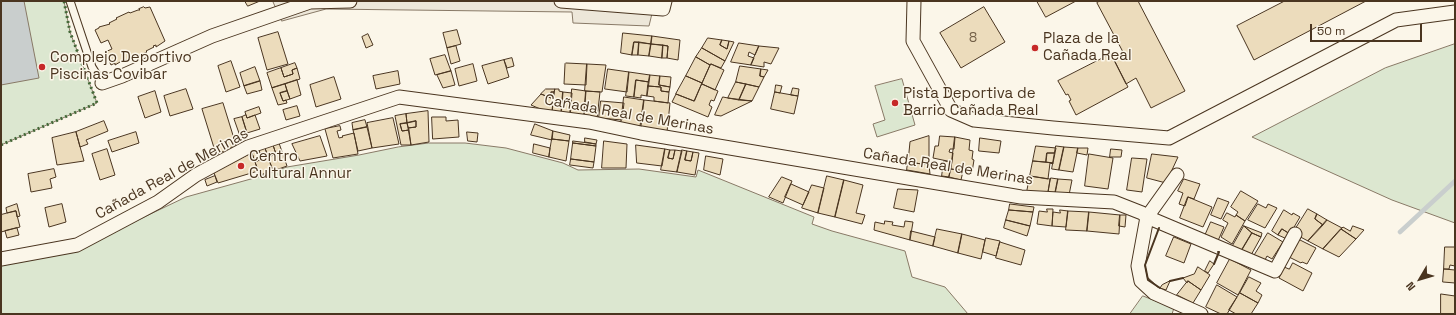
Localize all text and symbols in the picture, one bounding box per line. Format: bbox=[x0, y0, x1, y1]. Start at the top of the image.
scale bar bbox=[1312, 16, 1424, 42]
text: 50 m bbox=[1317, 23, 1345, 39]
house number: 8 bbox=[969, 30, 977, 46]
place label: Plaza de la Cañada Real bbox=[1043, 30, 1132, 65]
marker: Plaza de la Cañada Real bbox=[1030, 43, 1040, 53]
place label: Complejo Deportivo Piscinas Covibar bbox=[50, 49, 192, 84]
marker: Complejo Deportivo Piscinas Covibar bbox=[37, 62, 47, 72]
place label: Pista Deportiva de Barrio Cañada Real bbox=[903, 85, 1038, 120]
street label: Cañada Real de Merinas bbox=[543, 91, 715, 139]
marker: Pista Deportiva de Barrio Cañada Real bbox=[890, 98, 900, 108]
street label: Cañada Real de Merinas bbox=[93, 124, 251, 224]
street label: Cañada Real de Merinas bbox=[862, 145, 1034, 189]
place label: Centro Cultural Annur bbox=[249, 148, 352, 183]
marker: Centro Cultural Annur bbox=[236, 161, 246, 171]
north arrow bbox=[1400, 259, 1440, 299]
text: N bbox=[1403, 279, 1418, 294]

